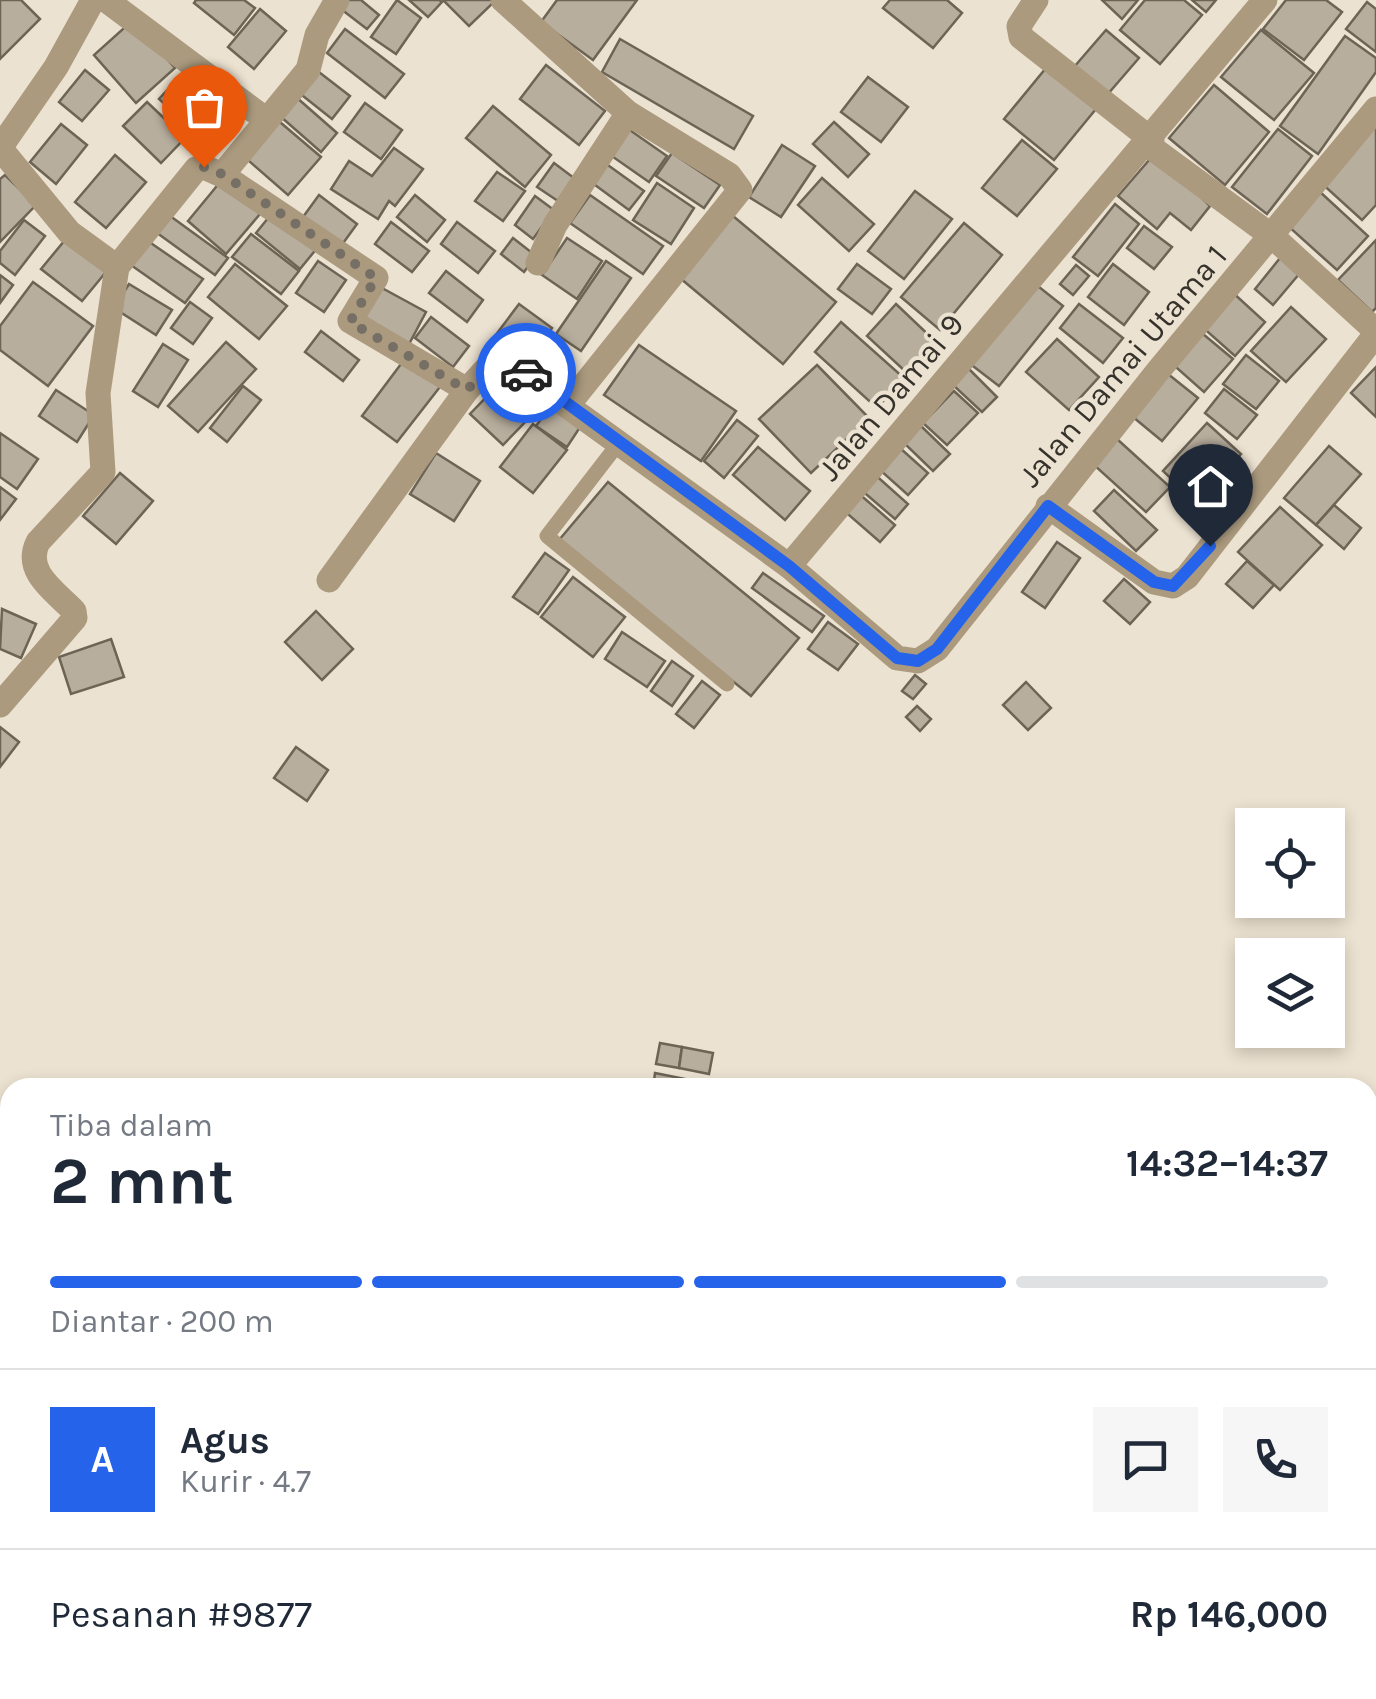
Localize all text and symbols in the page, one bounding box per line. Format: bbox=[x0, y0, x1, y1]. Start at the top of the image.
pin bbox=[162, 65, 247, 168]
icon: bag bbox=[177, 80, 232, 135]
street label: Jalan Damai Utama 1 bbox=[1011, 238, 1235, 494]
street label: Jalan Damai 9 bbox=[811, 306, 971, 488]
courier bbox=[476, 323, 576, 423]
icon: car bbox=[499, 346, 554, 401]
pin bbox=[1168, 444, 1253, 547]
icon: home bbox=[1183, 459, 1238, 514]
map controls bbox=[1235, 808, 1345, 1048]
button: locate bbox=[1235, 808, 1345, 918]
button: layers bbox=[1235, 938, 1345, 1048]
text: Tiba dalam bbox=[50, 1107, 213, 1144]
text: 14:32–14:37 bbox=[1126, 1141, 1328, 1186]
text: 2 mnt bbox=[50, 1143, 234, 1219]
text: Diantar · 200 m bbox=[50, 1303, 274, 1340]
button: chat bbox=[1093, 1407, 1198, 1512]
button: phone bbox=[1223, 1407, 1328, 1512]
text: Agus bbox=[180, 1418, 270, 1463]
text: A bbox=[91, 1437, 114, 1482]
text: Kurir · 4.7 bbox=[180, 1463, 311, 1500]
text: Pesanan #9877 bbox=[50, 1592, 312, 1637]
text: Rp 146,000 bbox=[1130, 1592, 1328, 1637]

